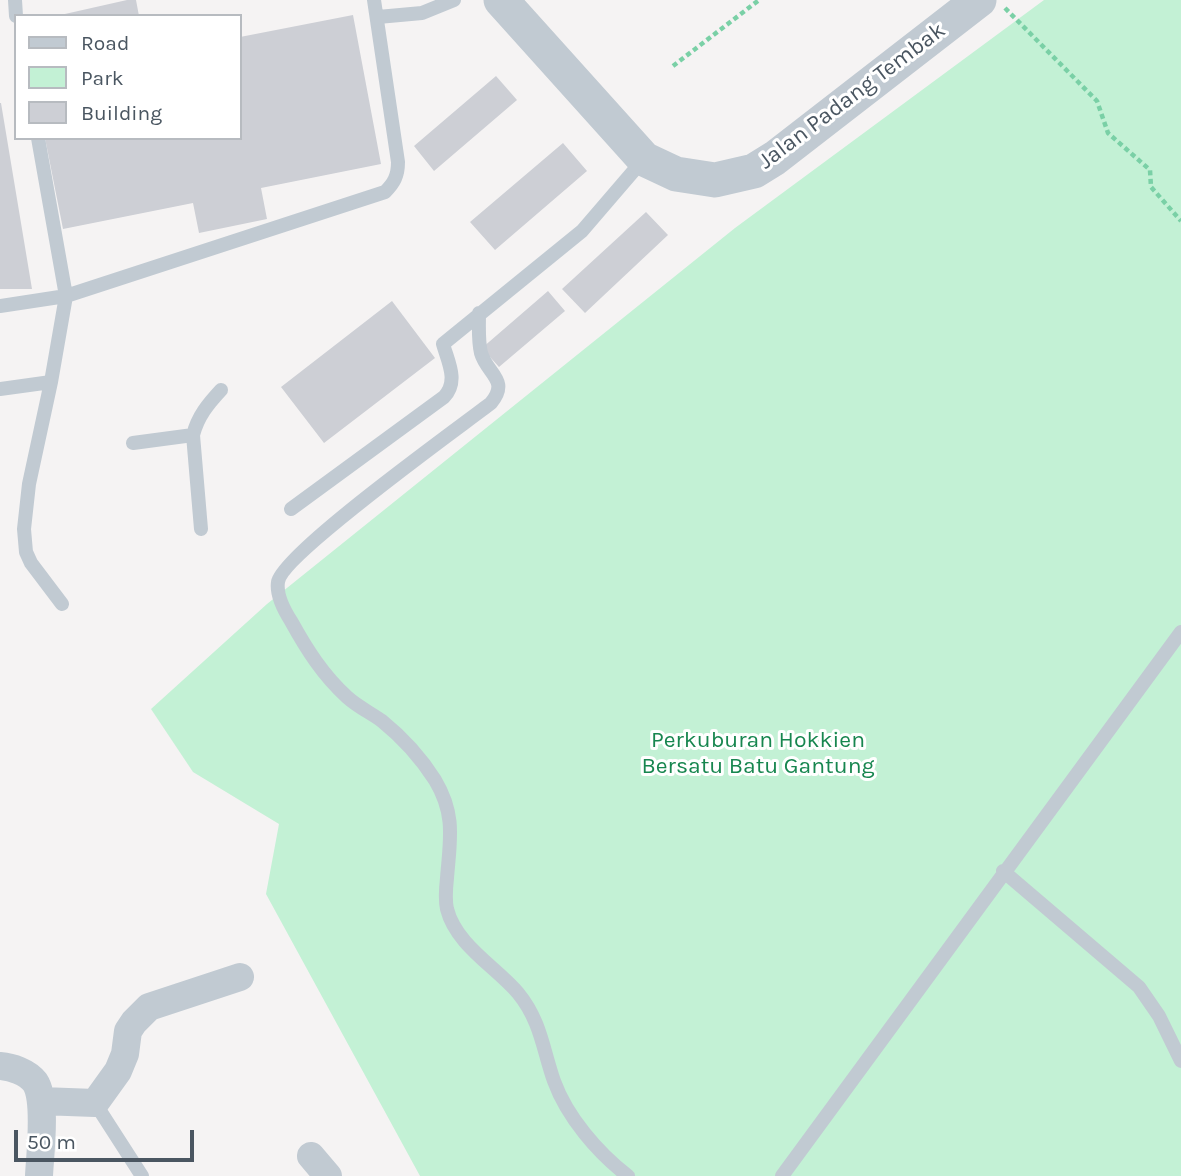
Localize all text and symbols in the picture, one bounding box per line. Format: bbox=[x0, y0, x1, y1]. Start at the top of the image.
legend bbox=[14, 14, 242, 140]
street label: Jalan Padang Tembak bbox=[753, 17, 951, 175]
text: Road bbox=[81, 31, 129, 55]
text: Park bbox=[81, 66, 124, 90]
text: Building bbox=[81, 101, 162, 125]
park label: Perkuburan Hokkien Bersatu Batu Gantung bbox=[642, 726, 874, 780]
scale bar bbox=[18, 1116, 198, 1160]
text: 50 m bbox=[27, 1130, 76, 1154]

